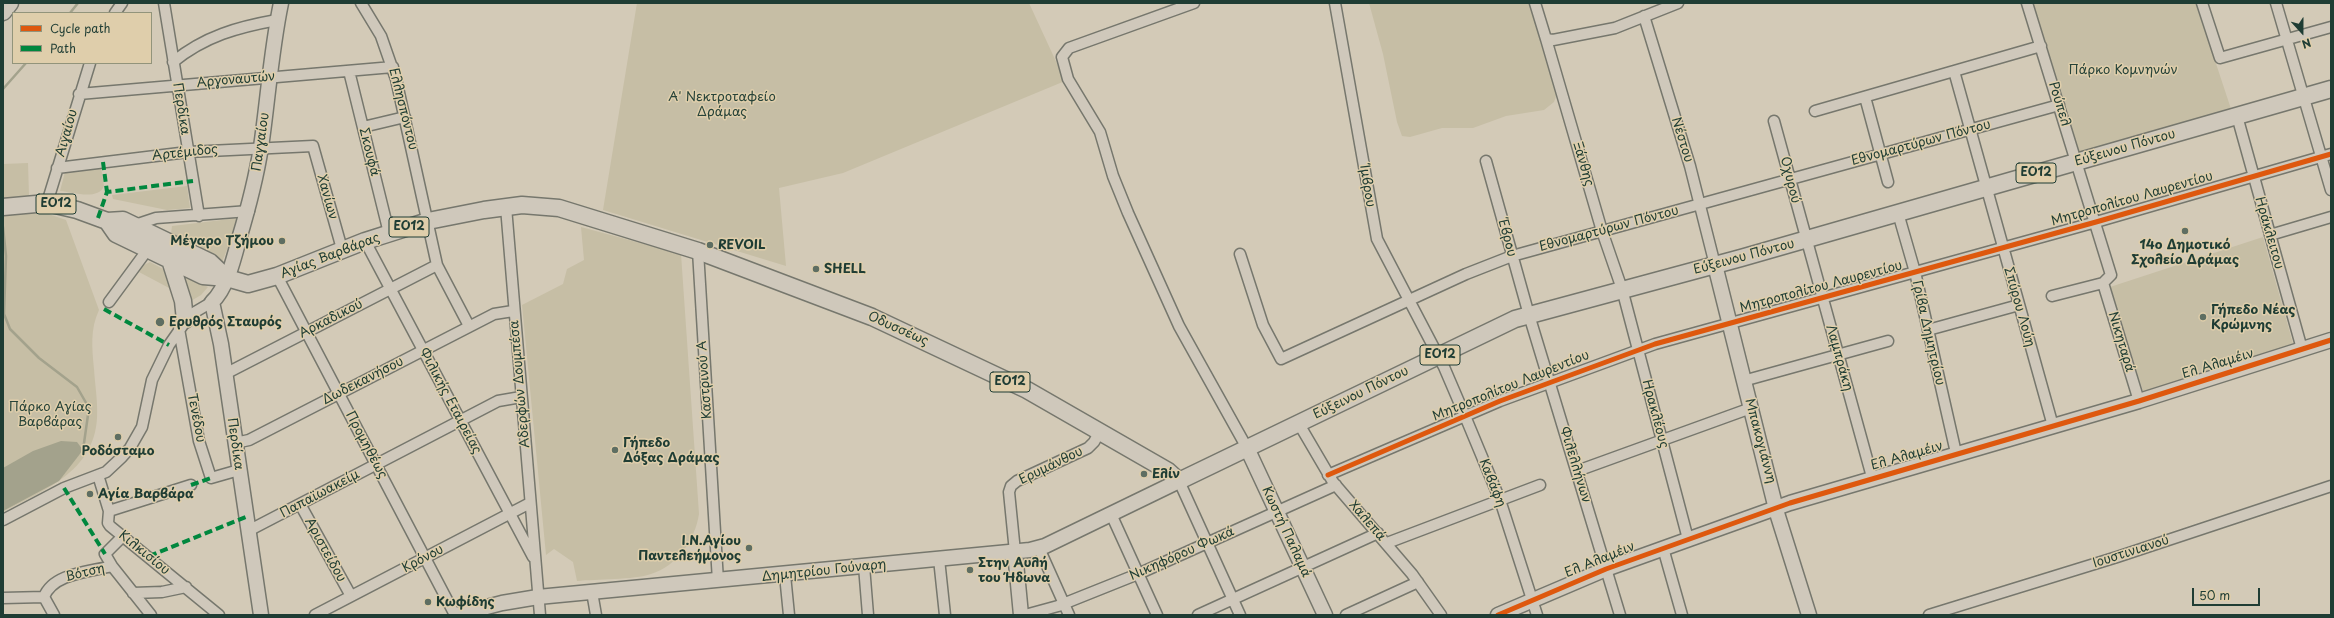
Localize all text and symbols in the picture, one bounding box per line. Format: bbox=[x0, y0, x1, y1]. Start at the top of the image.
legend bbox=[12, 12, 152, 64]
north arrow bbox=[2282, 12, 2322, 52]
text: Cycle path bbox=[50, 19, 111, 37]
text: N bbox=[2299, 34, 2314, 53]
text: Path bbox=[50, 39, 76, 57]
park label: Πάρκο Κομνηνών bbox=[2068, 62, 2178, 78]
street label: Ελλησπόντου bbox=[385, 66, 421, 152]
street label: Αργοναυτών bbox=[196, 69, 276, 91]
street label: Ρούπελ bbox=[2045, 80, 2073, 128]
street label: Περδίκα bbox=[169, 82, 193, 136]
park label: Α' Νεκτροταφείο Δράμας bbox=[668, 89, 776, 120]
street label: Αιγαίου bbox=[53, 107, 81, 159]
street label: Παγγαίου bbox=[249, 112, 273, 172]
street label: Νέστου bbox=[1668, 116, 1696, 164]
street label: Εθνομαρτύρων Πόντου bbox=[1850, 117, 1992, 169]
street label: Σκουφά bbox=[355, 126, 383, 178]
street label: Εύξεινου Πόντου bbox=[2073, 126, 2177, 170]
street label: Ξάνθης bbox=[1569, 140, 1597, 188]
street label: Αρτέμιδος bbox=[151, 142, 219, 164]
street label: Οχυρού bbox=[1777, 155, 1803, 205]
road number: ΕΟ12 bbox=[2016, 163, 2056, 183]
street label: Ίμβρου bbox=[1356, 164, 1378, 208]
street label: Μητροπολίτου Λαυρεντίου bbox=[2049, 168, 2215, 230]
street label: Χανίων bbox=[313, 173, 341, 221]
road number: ΕΟ12 bbox=[36, 194, 76, 214]
street label: Ηράκλειτου bbox=[2251, 195, 2287, 271]
street label: Εθνομαρτύρων Πόντου bbox=[1538, 203, 1680, 255]
road number: ΕΟ12 bbox=[389, 217, 429, 237]
street label: Έβρου bbox=[1495, 218, 1519, 258]
marker: 14ο Δημοτικό Σχολείο Δράμας bbox=[2180, 226, 2190, 236]
street label: Αγίας Βαρβάρας bbox=[278, 230, 382, 282]
place label: Μέγαρο Τζήμου bbox=[170, 233, 274, 249]
marker: Μέγαρο Τζήμου bbox=[277, 236, 287, 246]
street label: Εύξεινου Πόντου bbox=[1692, 236, 1796, 278]
place label: REVOIL bbox=[718, 237, 766, 253]
place label: 14ο Δημοτικό Σχολείο Δράμας bbox=[2131, 237, 2239, 268]
marker: REVOIL bbox=[705, 240, 715, 250]
street label: Μητροπολίτου Λαυρεντίου bbox=[1738, 258, 1904, 316]
place label: SHELL bbox=[824, 261, 866, 277]
marker: SHELL bbox=[811, 264, 821, 274]
street label: Σπύρου Λούη bbox=[2000, 265, 2038, 349]
street label: Γρίβα Δημητρίου bbox=[1908, 279, 1948, 387]
street label: Αρκαδικού bbox=[297, 296, 365, 342]
place label: Γήπεδο Νέας Κρώμνης bbox=[2211, 302, 2295, 333]
street label: Οδυσσέως bbox=[865, 309, 931, 349]
street label: Νικηταρά bbox=[2104, 310, 2138, 374]
marker: Γήπεδο Νέας Κρώμνης bbox=[2198, 312, 2208, 322]
place label: Ερυθρός Σταυρός bbox=[169, 314, 282, 330]
marker: Ερυθρός Σταυρός bbox=[154, 316, 166, 328]
street label: Αδερφών Δουμπέσα bbox=[507, 320, 533, 448]
street label: Λαμπράκη bbox=[1822, 323, 1856, 393]
street label: Καστρινού Α bbox=[694, 340, 716, 420]
street label: Φιλικής Εταιρείας bbox=[415, 345, 485, 457]
road number: ΕΟ12 bbox=[1420, 345, 1460, 365]
street label: Ελ Αλαμέιν bbox=[2180, 346, 2256, 382]
street label: Μητροπολίτου Λαυρεντίου bbox=[1430, 347, 1592, 425]
street label: Δωδεκανήσου bbox=[320, 354, 406, 408]
street label: Εύξεινου Πόντου bbox=[1311, 363, 1411, 423]
road number: ΕΟ12 bbox=[990, 372, 1030, 392]
street label: Ηρακλέους bbox=[1638, 378, 1672, 450]
street label: Τενέδου bbox=[184, 392, 208, 444]
street label: Μπακογιάννη bbox=[1741, 397, 1779, 485]
park label: Πάρκο Αγίας Βαρβάρας bbox=[9, 399, 91, 430]
street label: Προμηθέως bbox=[342, 409, 390, 481]
street label: Περδίκα bbox=[224, 417, 246, 471]
street label: Φιλελλήνων bbox=[1556, 425, 1594, 505]
marker: Ροδόσταμο bbox=[113, 432, 123, 442]
place label: Γήπεδο Δόξας Δράμας bbox=[623, 435, 720, 466]
street label: Ελ Αλαμέιν bbox=[1869, 438, 1945, 474]
place label: Ροδόσταμο bbox=[82, 443, 154, 459]
street label: Ερυμάνθου bbox=[1017, 444, 1085, 488]
marker: Γήπεδο Δόξας Δράμας bbox=[610, 445, 620, 455]
street label: Καβάφη bbox=[1475, 456, 1509, 510]
place label: Ελίν bbox=[1152, 466, 1180, 482]
street label: Παπαϊωακείμ bbox=[278, 467, 362, 521]
marker: Ελίν bbox=[1139, 469, 1149, 479]
street label: Κωστή Παλαμά bbox=[1258, 484, 1314, 580]
place label: Αγία Βαρβάρα bbox=[98, 486, 194, 502]
marker: Αγία Βαρβάρα bbox=[85, 489, 95, 499]
street label: Χαλεπά bbox=[1345, 498, 1389, 544]
street label: Αριστείδου bbox=[301, 515, 349, 585]
street label: Νικηφόρου Φωκά bbox=[1127, 524, 1237, 584]
street label: Κιλκισίου bbox=[115, 528, 173, 578]
street label: Ιουστινιανού bbox=[2091, 532, 2171, 572]
place label: Ι.Ν.Αγίου Παντελεήμονος bbox=[638, 533, 741, 564]
street label: Ελ Αλαμέιν bbox=[1563, 539, 1637, 581]
street label: Κρόνου bbox=[400, 542, 446, 576]
marker: Ι.Ν.Αγίου Παντελεήμονος bbox=[744, 543, 754, 553]
place label: Στην Αυλή του Ήδωνα bbox=[978, 555, 1050, 586]
street label: Δημητρίου Γούναρη bbox=[761, 557, 887, 585]
street label: Βότση bbox=[64, 561, 106, 585]
marker: Στην Αυλή του Ήδωνα bbox=[965, 565, 975, 575]
scale bar bbox=[2194, 580, 2262, 606]
text: 50 m bbox=[2199, 586, 2230, 604]
place label: Κωφίδης bbox=[436, 594, 495, 610]
marker: Κωφίδης bbox=[423, 597, 433, 607]

